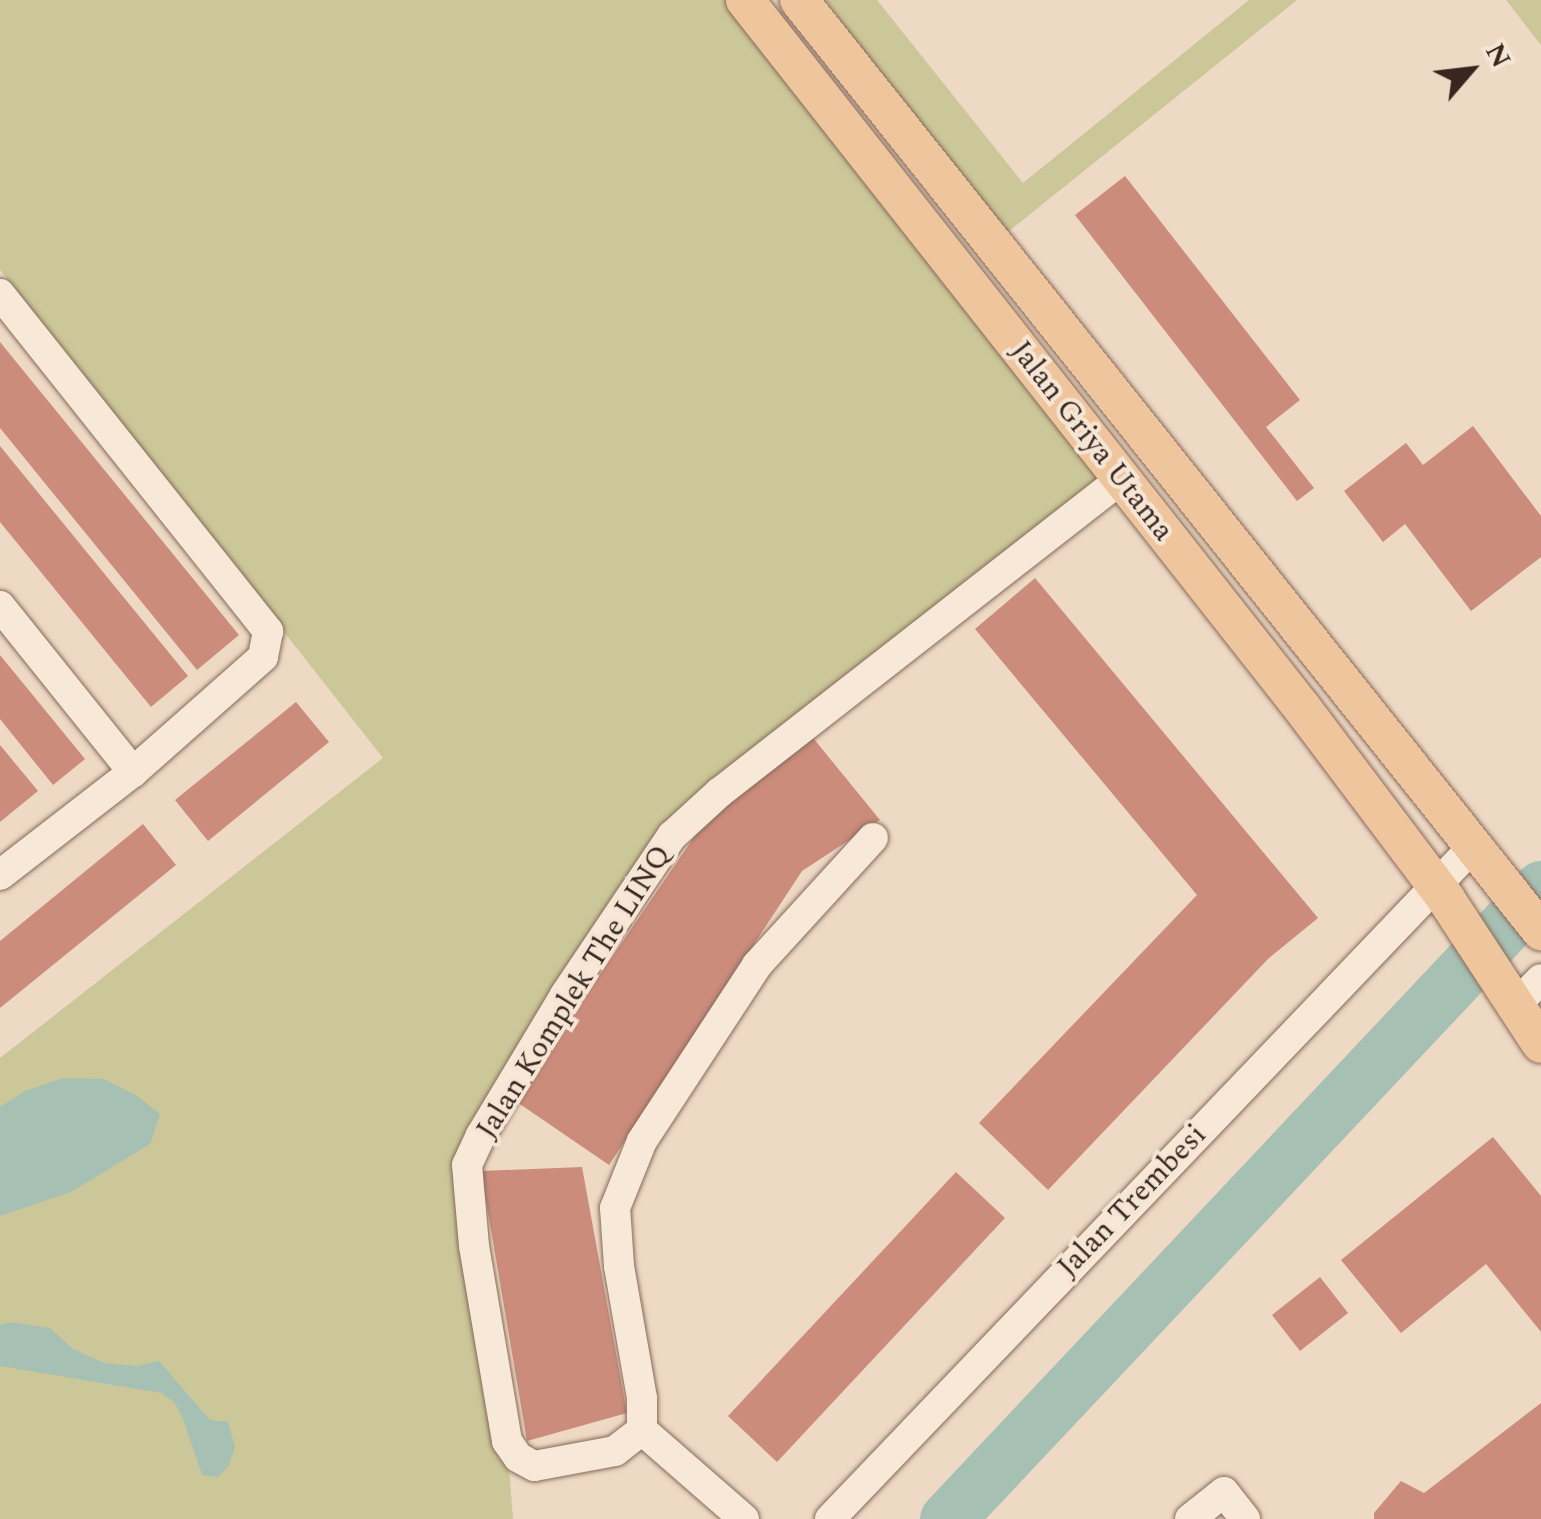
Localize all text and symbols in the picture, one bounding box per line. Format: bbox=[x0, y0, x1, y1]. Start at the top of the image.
north arrow bbox=[1421, 20, 1521, 120]
text: N bbox=[1474, 35, 1522, 76]
street label: Jalan Griya Utama bbox=[1003, 334, 1181, 548]
street label: Jalan Komplek The LINQ bbox=[469, 838, 679, 1146]
street label: Jalan Trembesi bbox=[1050, 1117, 1214, 1285]

